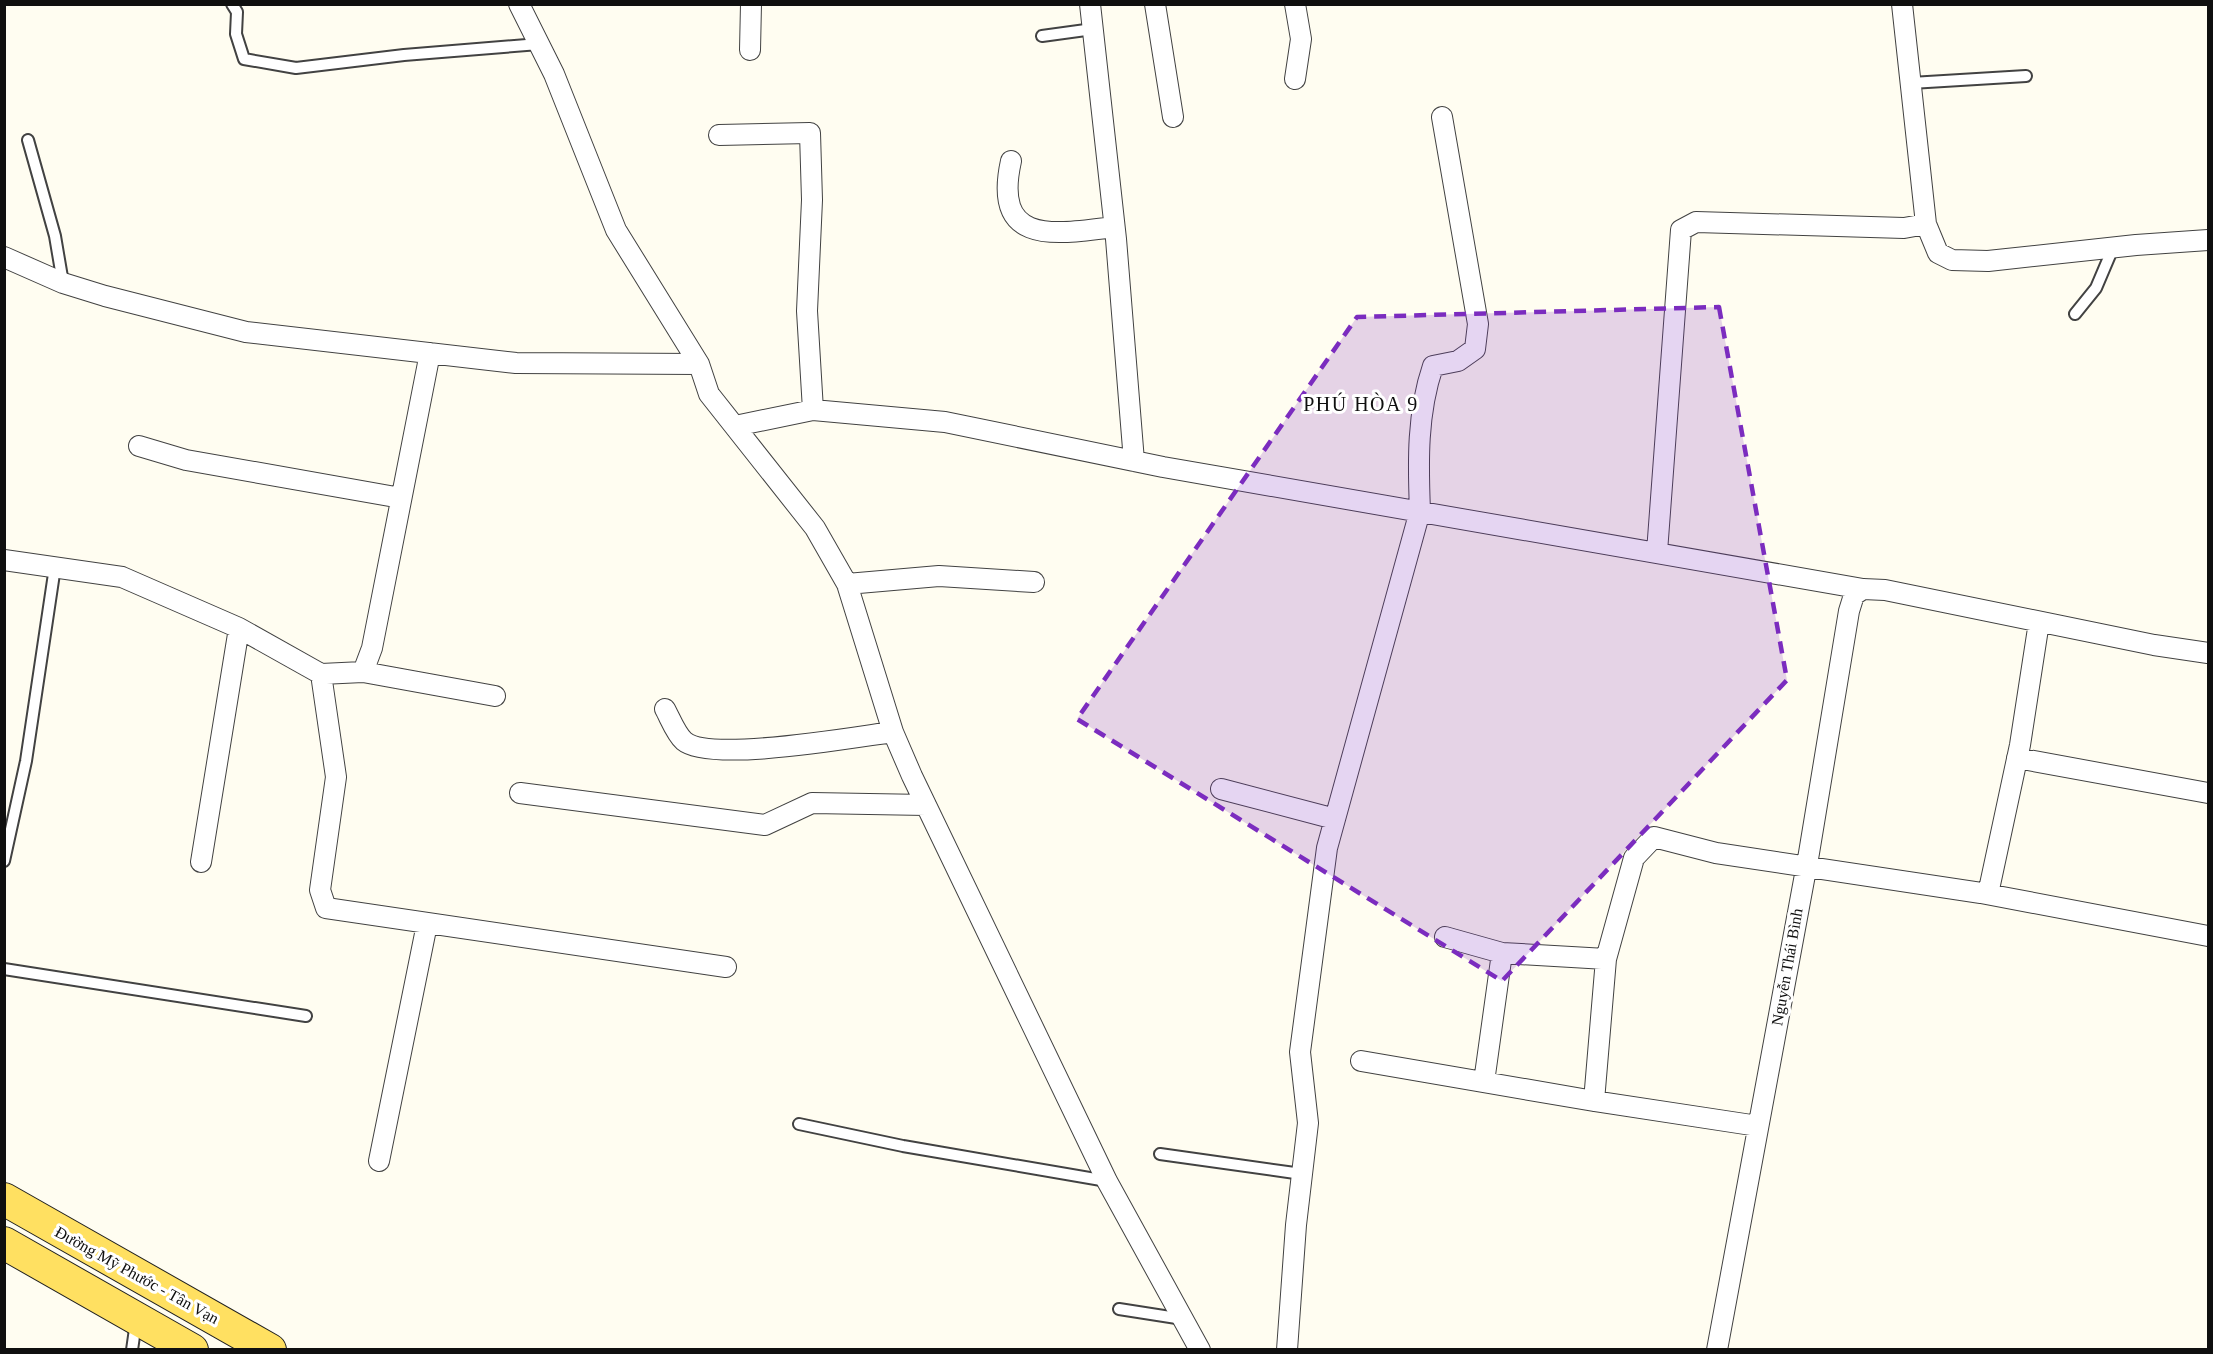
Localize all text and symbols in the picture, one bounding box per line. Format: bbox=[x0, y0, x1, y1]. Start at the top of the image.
district label: PHÚ HÒA 9 bbox=[1303, 392, 1419, 415]
street label: Nguyễn Thái Bình bbox=[1768, 907, 1807, 1027]
street label: Đường Mỹ Phước - Tân Vạn bbox=[52, 1223, 222, 1328]

